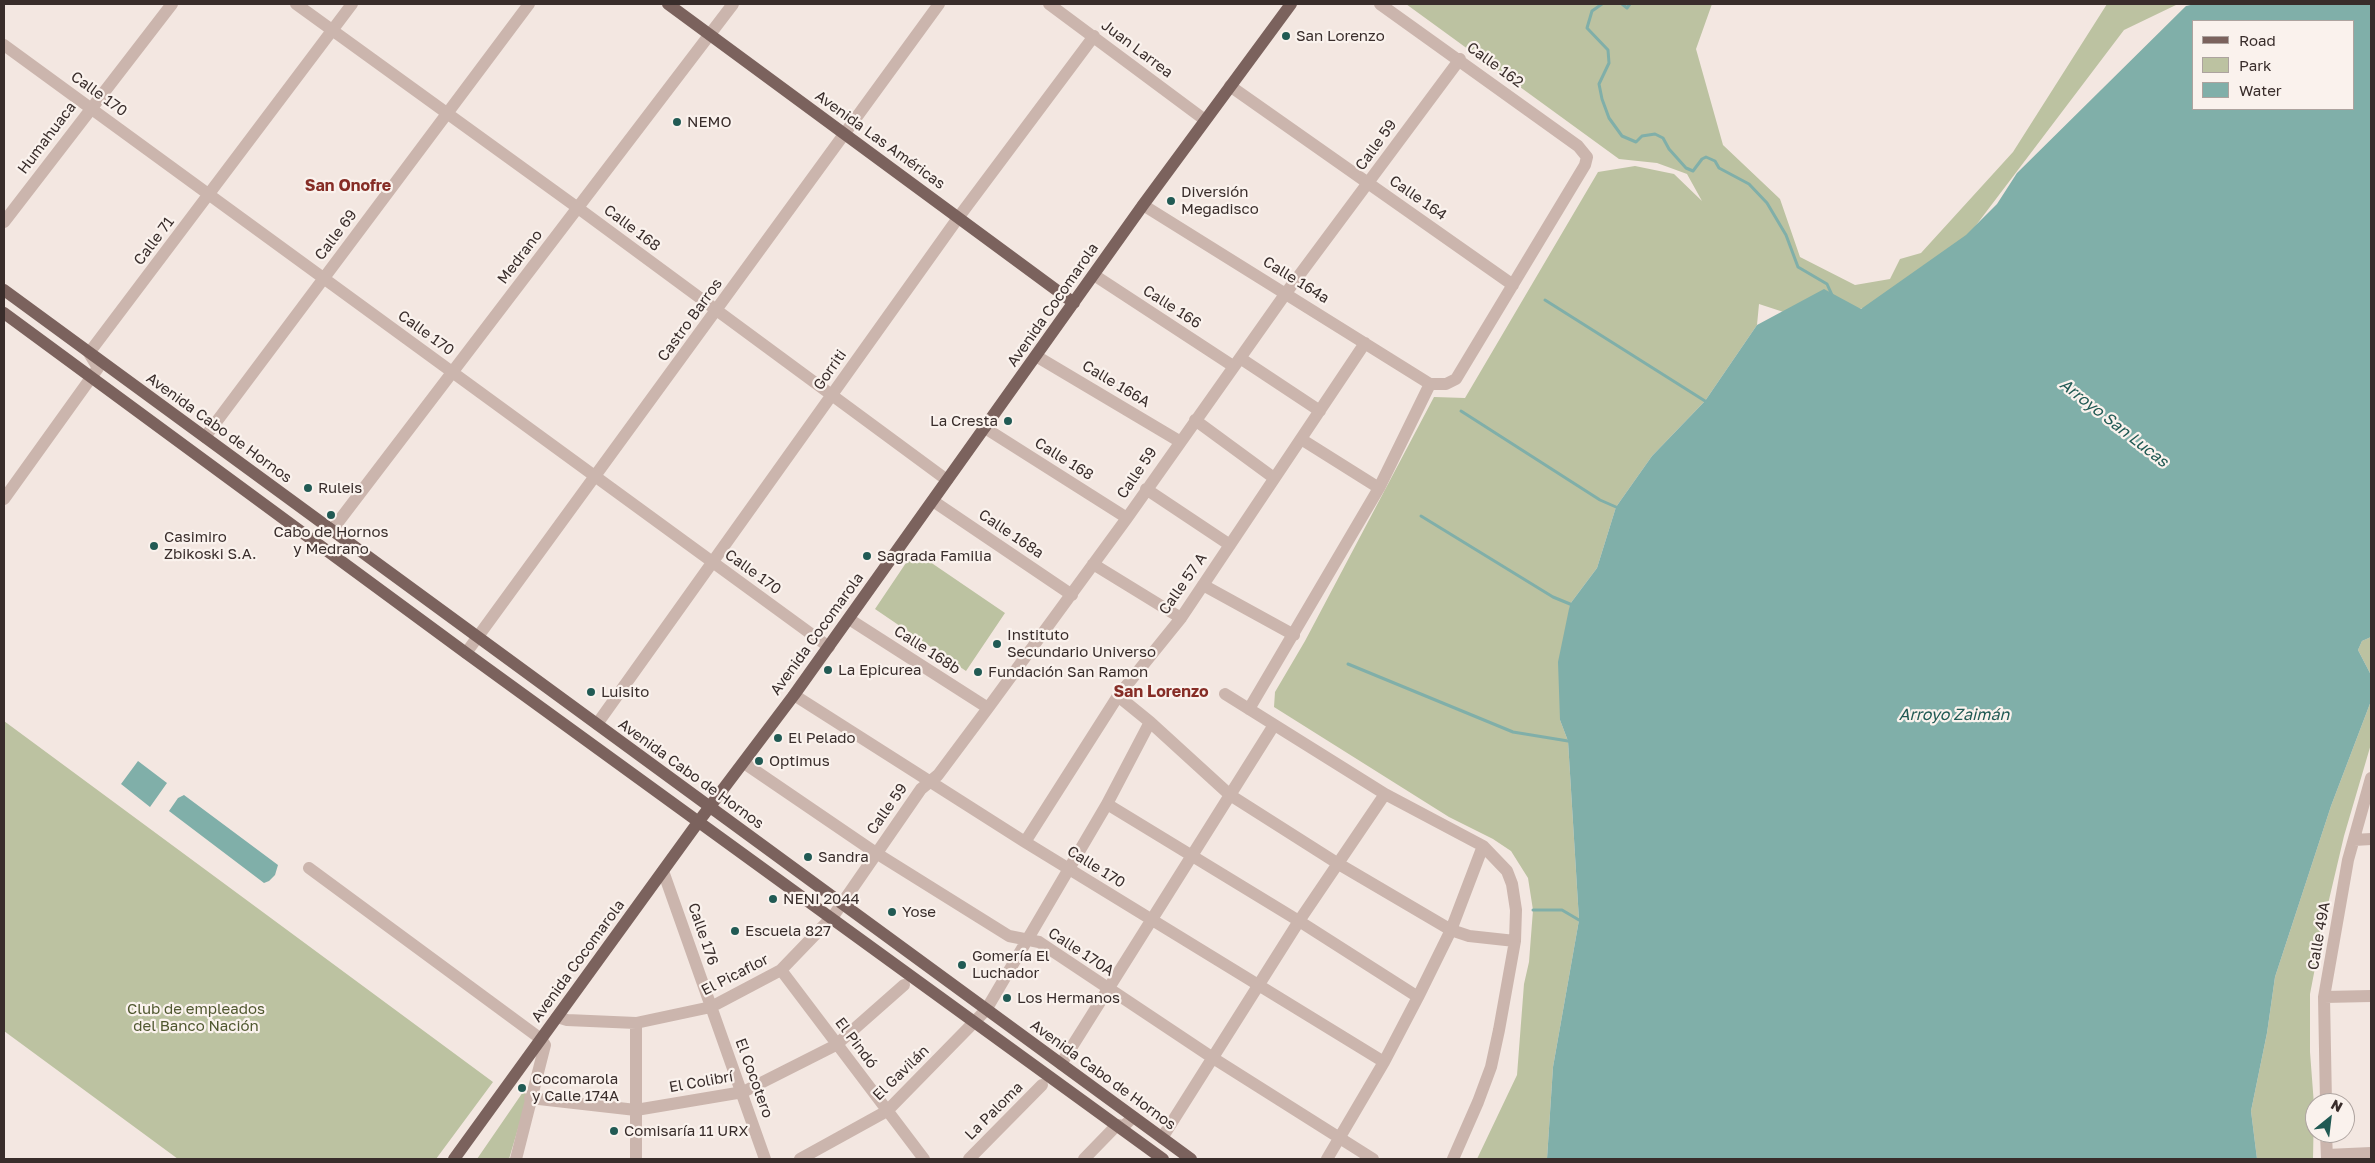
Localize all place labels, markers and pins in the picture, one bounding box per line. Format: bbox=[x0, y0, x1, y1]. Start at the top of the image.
place label: San Lorenzo bbox=[1296, 27, 1385, 45]
marker: San Lorenzo bbox=[1280, 30, 1292, 42]
place label: NEMO bbox=[687, 113, 732, 131]
marker: NEMO bbox=[671, 116, 683, 128]
place label: Diversión Megadisco bbox=[1181, 183, 1259, 218]
marker: Diversión Megadisco bbox=[1165, 195, 1177, 207]
place label: La Cresta bbox=[930, 412, 998, 430]
marker: La Cresta bbox=[1002, 415, 1014, 427]
place label: Ruleis bbox=[318, 479, 362, 497]
marker: Ruleis bbox=[302, 482, 314, 494]
marker: Cabo de Hornos y Medrano bbox=[325, 509, 337, 521]
place label: Cabo de Hornos y Medrano bbox=[274, 523, 388, 558]
place label: Casimiro Zbikoski S.A. bbox=[164, 528, 256, 563]
marker: Casimiro Zbikoski S.A. bbox=[148, 540, 160, 552]
place label: Sagrada Familia bbox=[877, 547, 992, 565]
marker: Sagrada Familia bbox=[861, 550, 873, 562]
place label: Instituto Secundario Universo bbox=[1007, 626, 1156, 661]
marker: Instituto Secundario Universo bbox=[991, 638, 1003, 650]
place label: La Epicurea bbox=[838, 661, 921, 679]
place label: Fundación San Ramon bbox=[988, 663, 1148, 681]
marker: La Epicurea bbox=[822, 664, 834, 676]
marker: Fundación San Ramon bbox=[972, 666, 984, 678]
place label: Luisito bbox=[601, 683, 649, 701]
marker: Luisito bbox=[585, 686, 597, 698]
place label: El Pelado bbox=[788, 729, 856, 747]
marker: El Pelado bbox=[772, 732, 784, 744]
place label: Optimus bbox=[769, 752, 830, 770]
marker: Optimus bbox=[753, 755, 765, 767]
place label: Sandra bbox=[818, 848, 869, 866]
marker: Sandra bbox=[802, 851, 814, 863]
place label: NENI 2044 bbox=[783, 890, 860, 908]
marker: NENI 2044 bbox=[767, 893, 779, 905]
place label: Yose bbox=[902, 903, 936, 921]
marker: Yose bbox=[886, 906, 898, 918]
place label: Escuela 827 bbox=[745, 922, 831, 940]
marker: Escuela 827 bbox=[729, 925, 741, 937]
place label: Gomería El Luchador bbox=[972, 947, 1050, 982]
marker: Gomería El Luchador bbox=[956, 959, 968, 971]
place label: Los Hermanos bbox=[1017, 989, 1120, 1007]
marker: Los Hermanos bbox=[1001, 992, 1013, 1004]
place label: Cocomarola y Calle 174A bbox=[532, 1070, 619, 1105]
marker: Cocomarola y Calle 174A bbox=[516, 1082, 528, 1094]
place label: Comisaría 11 URX bbox=[624, 1122, 748, 1140]
marker: Comisaría 11 URX bbox=[608, 1125, 620, 1137]

